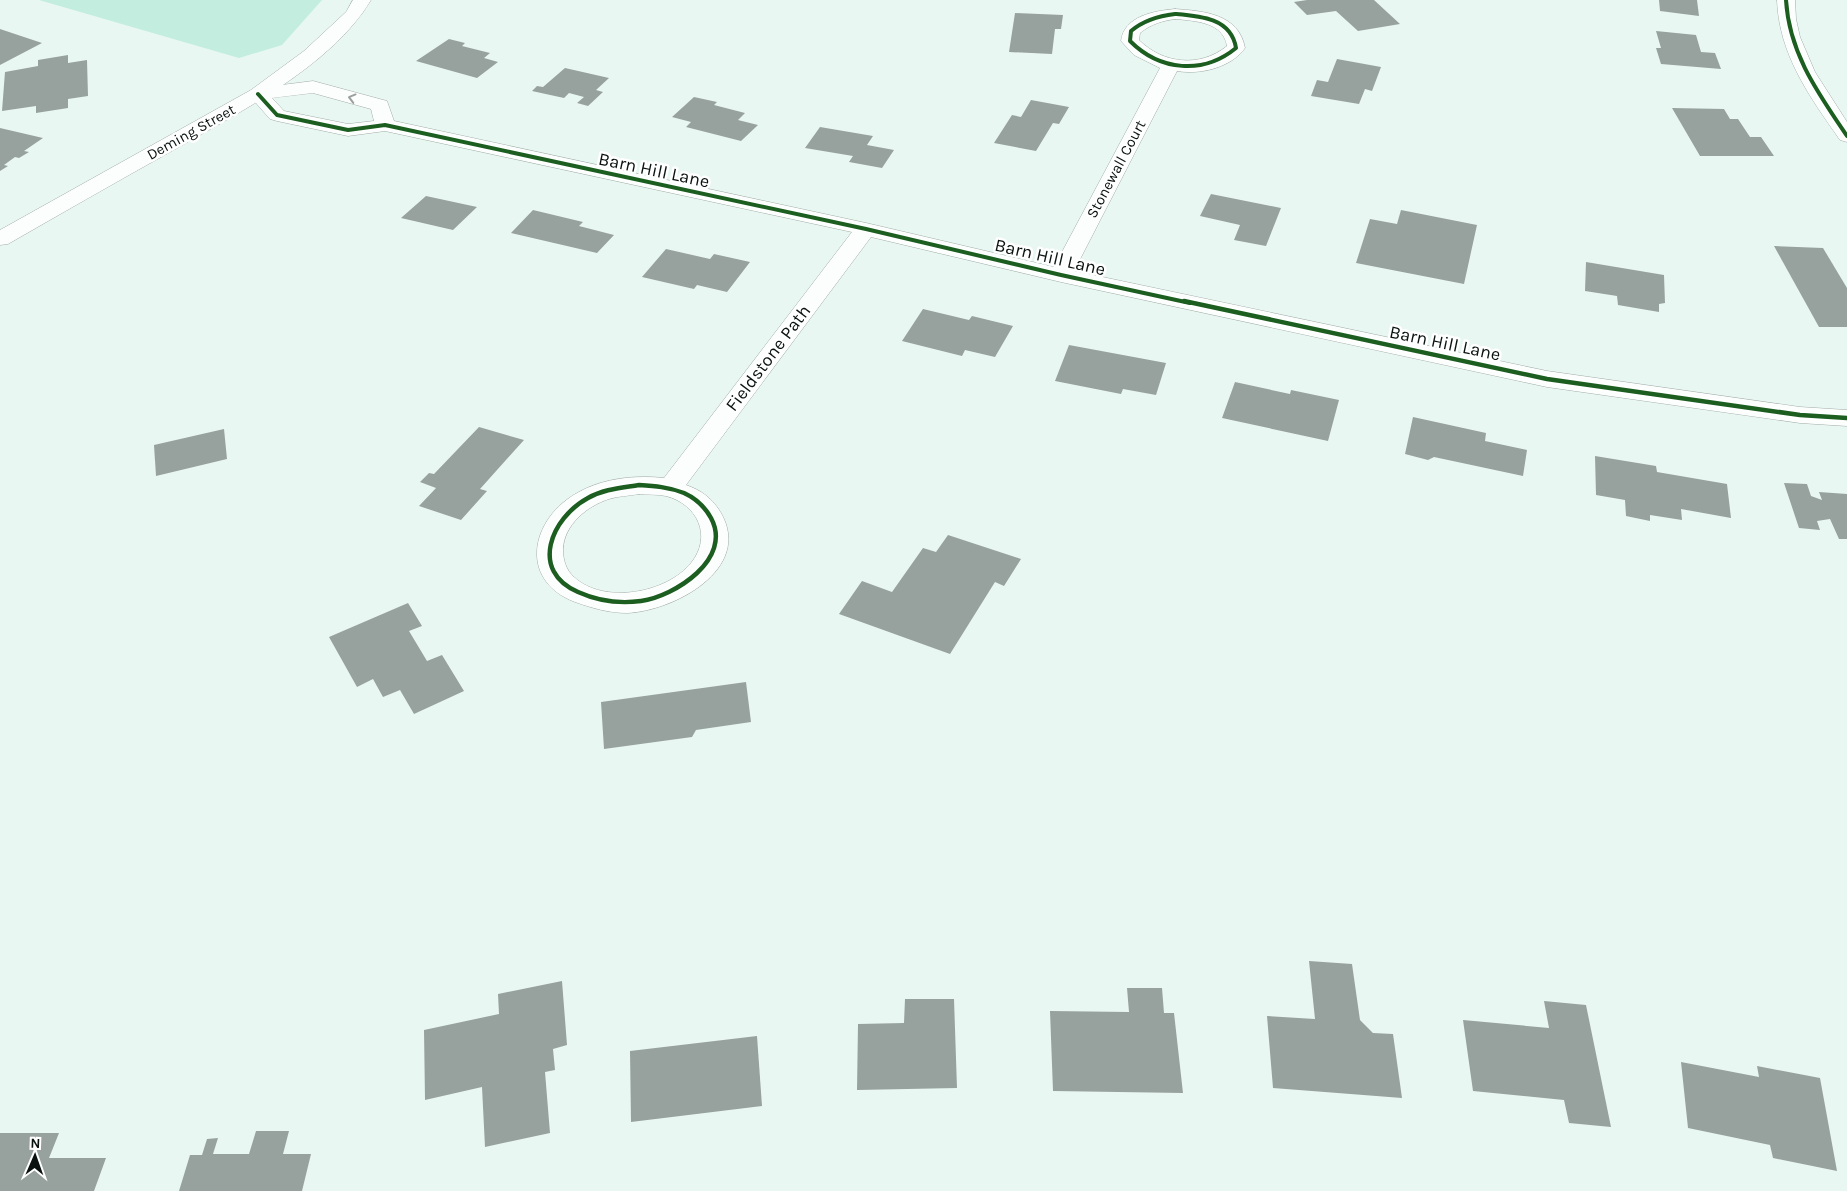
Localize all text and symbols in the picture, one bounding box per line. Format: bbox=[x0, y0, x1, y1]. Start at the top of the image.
one-way arrow bbox=[349, 93, 357, 103]
street label: Deming Street bbox=[144, 100, 239, 164]
street label: Stonewall Court bbox=[1083, 117, 1150, 221]
street label: Barn Hill Lane bbox=[596, 147, 712, 193]
street label: Barn Hill Lane bbox=[993, 234, 1107, 280]
street label: Fieldstone Path bbox=[721, 300, 815, 416]
street label: Barn Hill Lane bbox=[1387, 320, 1503, 366]
north arrow bbox=[10, 1131, 60, 1181]
text: N bbox=[30, 1135, 41, 1152]

